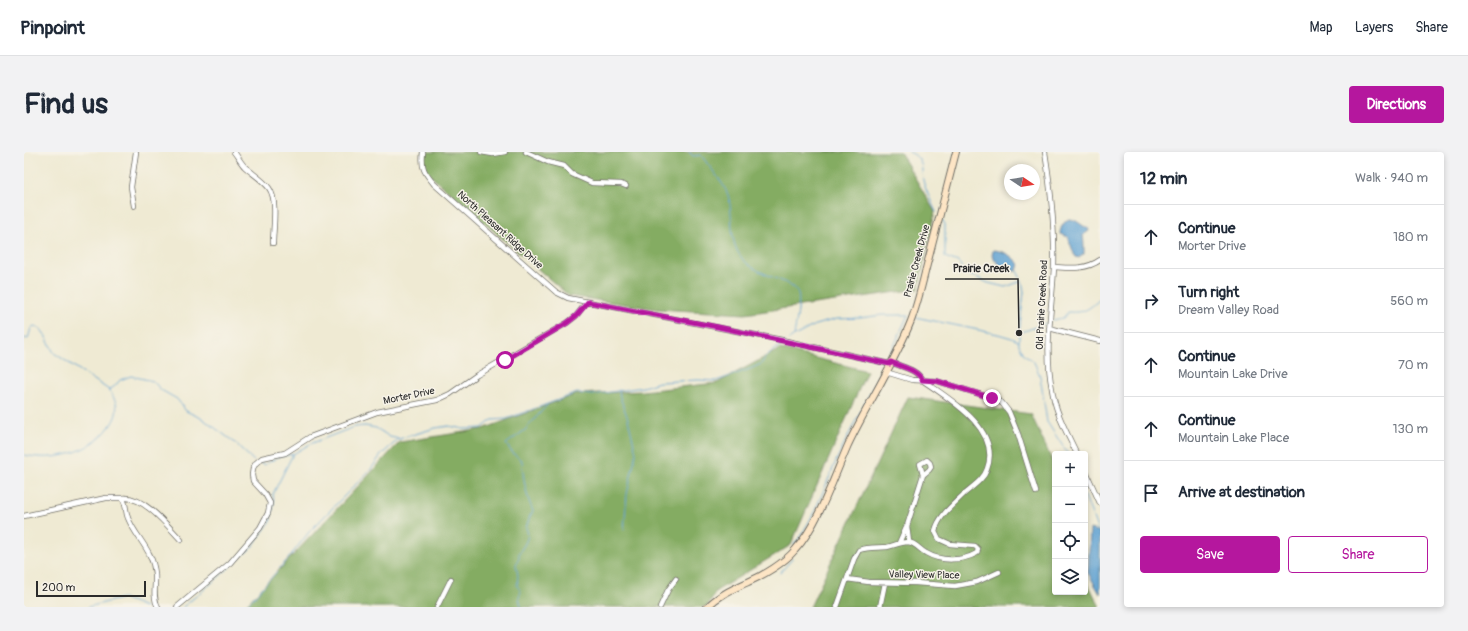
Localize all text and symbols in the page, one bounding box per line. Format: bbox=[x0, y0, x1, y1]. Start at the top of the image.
text: Pinpoint bbox=[20, 16, 85, 40]
text: Map bbox=[1310, 19, 1333, 36]
text: Layers bbox=[1355, 19, 1393, 36]
text: Share bbox=[1415, 19, 1448, 36]
button: Directions bbox=[1349, 86, 1444, 123]
text: Find us bbox=[24, 87, 108, 122]
north arrow bbox=[1004, 164, 1040, 200]
text: 12 min bbox=[1140, 168, 1187, 189]
text: Walk · 940 m bbox=[1355, 170, 1428, 186]
street label: North Pleasant Ridge Drive bbox=[455, 189, 545, 271]
text: Continue bbox=[1178, 219, 1236, 238]
street label: Prairie Creek Drive bbox=[902, 223, 932, 299]
icon: ahead bbox=[1140, 226, 1162, 248]
text: 180 m bbox=[1393, 229, 1428, 245]
text: Morter Drive bbox=[1178, 238, 1246, 254]
callout: Prairie Creek bbox=[945, 256, 1018, 279]
street label: Old Prairie Creek Road bbox=[1034, 260, 1050, 350]
text: Prairie Creek bbox=[953, 262, 1010, 275]
text: Turn right bbox=[1178, 283, 1239, 302]
icon: right bbox=[1140, 290, 1162, 312]
text: 560 m bbox=[1390, 293, 1428, 309]
text: Dream Valley Road bbox=[1178, 302, 1279, 318]
text: Continue bbox=[1178, 347, 1236, 366]
route start bbox=[496, 351, 514, 369]
icon: ahead bbox=[1140, 354, 1162, 376]
text: 70 m bbox=[1398, 357, 1428, 373]
text: Mountain Lake Drive bbox=[1178, 366, 1288, 382]
street label: Morter Drive bbox=[382, 385, 436, 407]
route end bbox=[983, 389, 1001, 407]
text: Continue bbox=[1178, 411, 1236, 430]
icon: ahead bbox=[1140, 418, 1162, 440]
text: 130 m bbox=[1392, 421, 1428, 437]
text: Mountain Lake Place bbox=[1178, 430, 1289, 446]
map controls bbox=[1052, 451, 1088, 595]
button: + bbox=[1052, 451, 1088, 487]
icon: arrive bbox=[1140, 482, 1162, 504]
text: Arrive at destination bbox=[1178, 483, 1305, 502]
button: − bbox=[1052, 487, 1088, 523]
button: locate bbox=[1052, 523, 1088, 559]
button: Save bbox=[1140, 536, 1280, 573]
button: Share bbox=[1288, 536, 1428, 573]
button: layers bbox=[1052, 559, 1088, 595]
street label: Valley View Place bbox=[888, 568, 960, 582]
scale bar bbox=[36, 579, 146, 598]
text: 200 m bbox=[42, 581, 75, 594]

